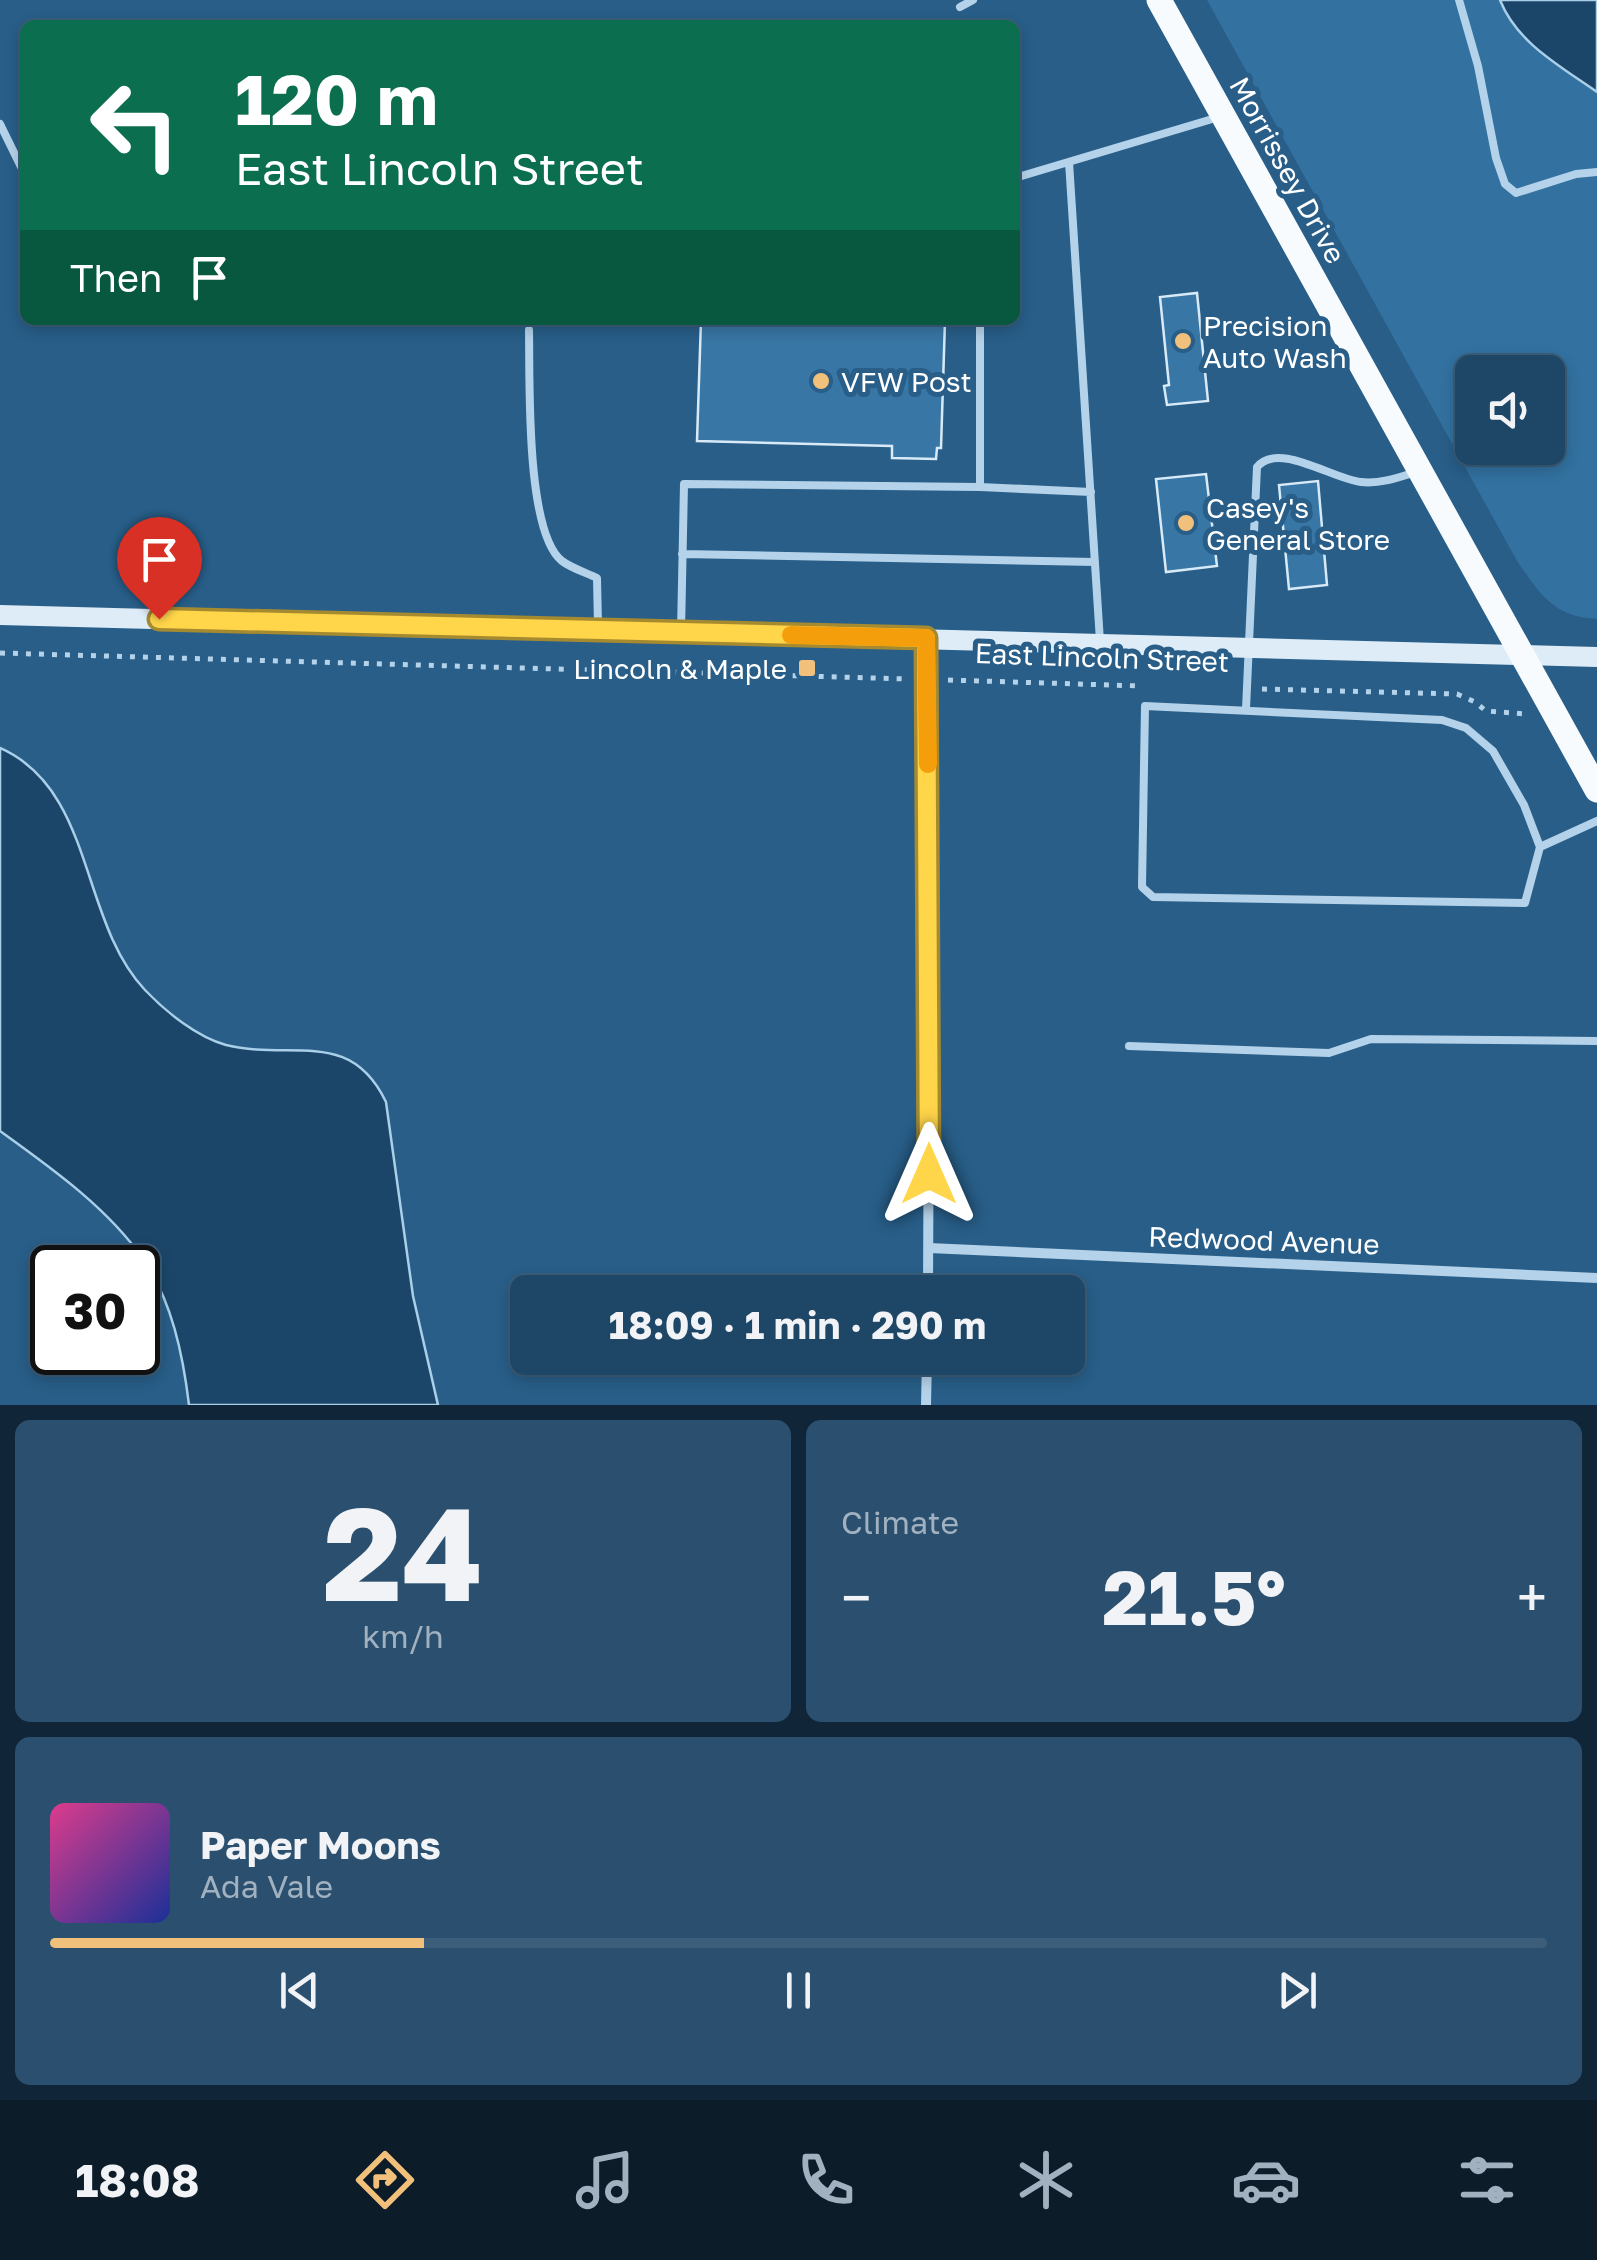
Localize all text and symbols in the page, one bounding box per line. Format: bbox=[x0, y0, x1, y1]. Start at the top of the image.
text: 120 m bbox=[235, 56, 438, 140]
icon: left bbox=[70, 60, 200, 190]
street label: Morrissey Drive bbox=[1223, 71, 1353, 269]
text: East Lincoln Street bbox=[235, 141, 644, 195]
icon: arrive bbox=[182, 250, 237, 305]
text: Then bbox=[70, 255, 162, 300]
place label: Precision Auto Wash bbox=[1203, 309, 1347, 374]
marker: Precision Auto Wash bbox=[1172, 330, 1194, 352]
map controls bbox=[1455, 355, 1565, 465]
button: sound bbox=[1455, 355, 1565, 465]
place label: VFW Post bbox=[841, 365, 972, 398]
marker: VFW Post bbox=[810, 370, 832, 392]
place label: Casey's General Store bbox=[1206, 491, 1390, 556]
marker: Casey's General Store bbox=[1175, 512, 1197, 534]
pin bbox=[117, 517, 202, 620]
icon: arrive bbox=[132, 532, 187, 587]
street label: East Lincoln Street bbox=[974, 636, 1230, 678]
place label: Lincoln & Maple bbox=[573, 652, 787, 685]
marker: Lincoln & Maple bbox=[796, 657, 818, 679]
position arrow bbox=[877, 1122, 981, 1226]
street label: Redwood Avenue bbox=[1148, 1219, 1380, 1261]
speed limit sign: 30 bbox=[30, 1245, 160, 1375]
text: 18:09 · 1 min · 290 m bbox=[609, 1302, 986, 1347]
text: 24 bbox=[323, 1474, 483, 1630]
text: Climate bbox=[841, 1503, 959, 1541]
text: 21.5° bbox=[1102, 1551, 1286, 1642]
text: − bbox=[841, 1564, 871, 1630]
text: + bbox=[1517, 1564, 1547, 1630]
text: km/h bbox=[362, 1617, 444, 1655]
text: Paper Moons bbox=[200, 1822, 441, 1867]
text: Ada Vale bbox=[200, 1867, 333, 1905]
icon: previous bbox=[272, 1963, 327, 2018]
icon: pause bbox=[771, 1963, 826, 2018]
icon: next bbox=[1270, 1963, 1325, 2018]
icon: directions bbox=[350, 2145, 420, 2215]
icon: music bbox=[570, 2145, 640, 2215]
icon: phone bbox=[791, 2145, 861, 2215]
icon: climate bbox=[1011, 2145, 1081, 2215]
icon: car bbox=[1231, 2145, 1301, 2215]
icon: filters bbox=[1452, 2145, 1522, 2215]
text: 18:08 bbox=[75, 2153, 200, 2207]

